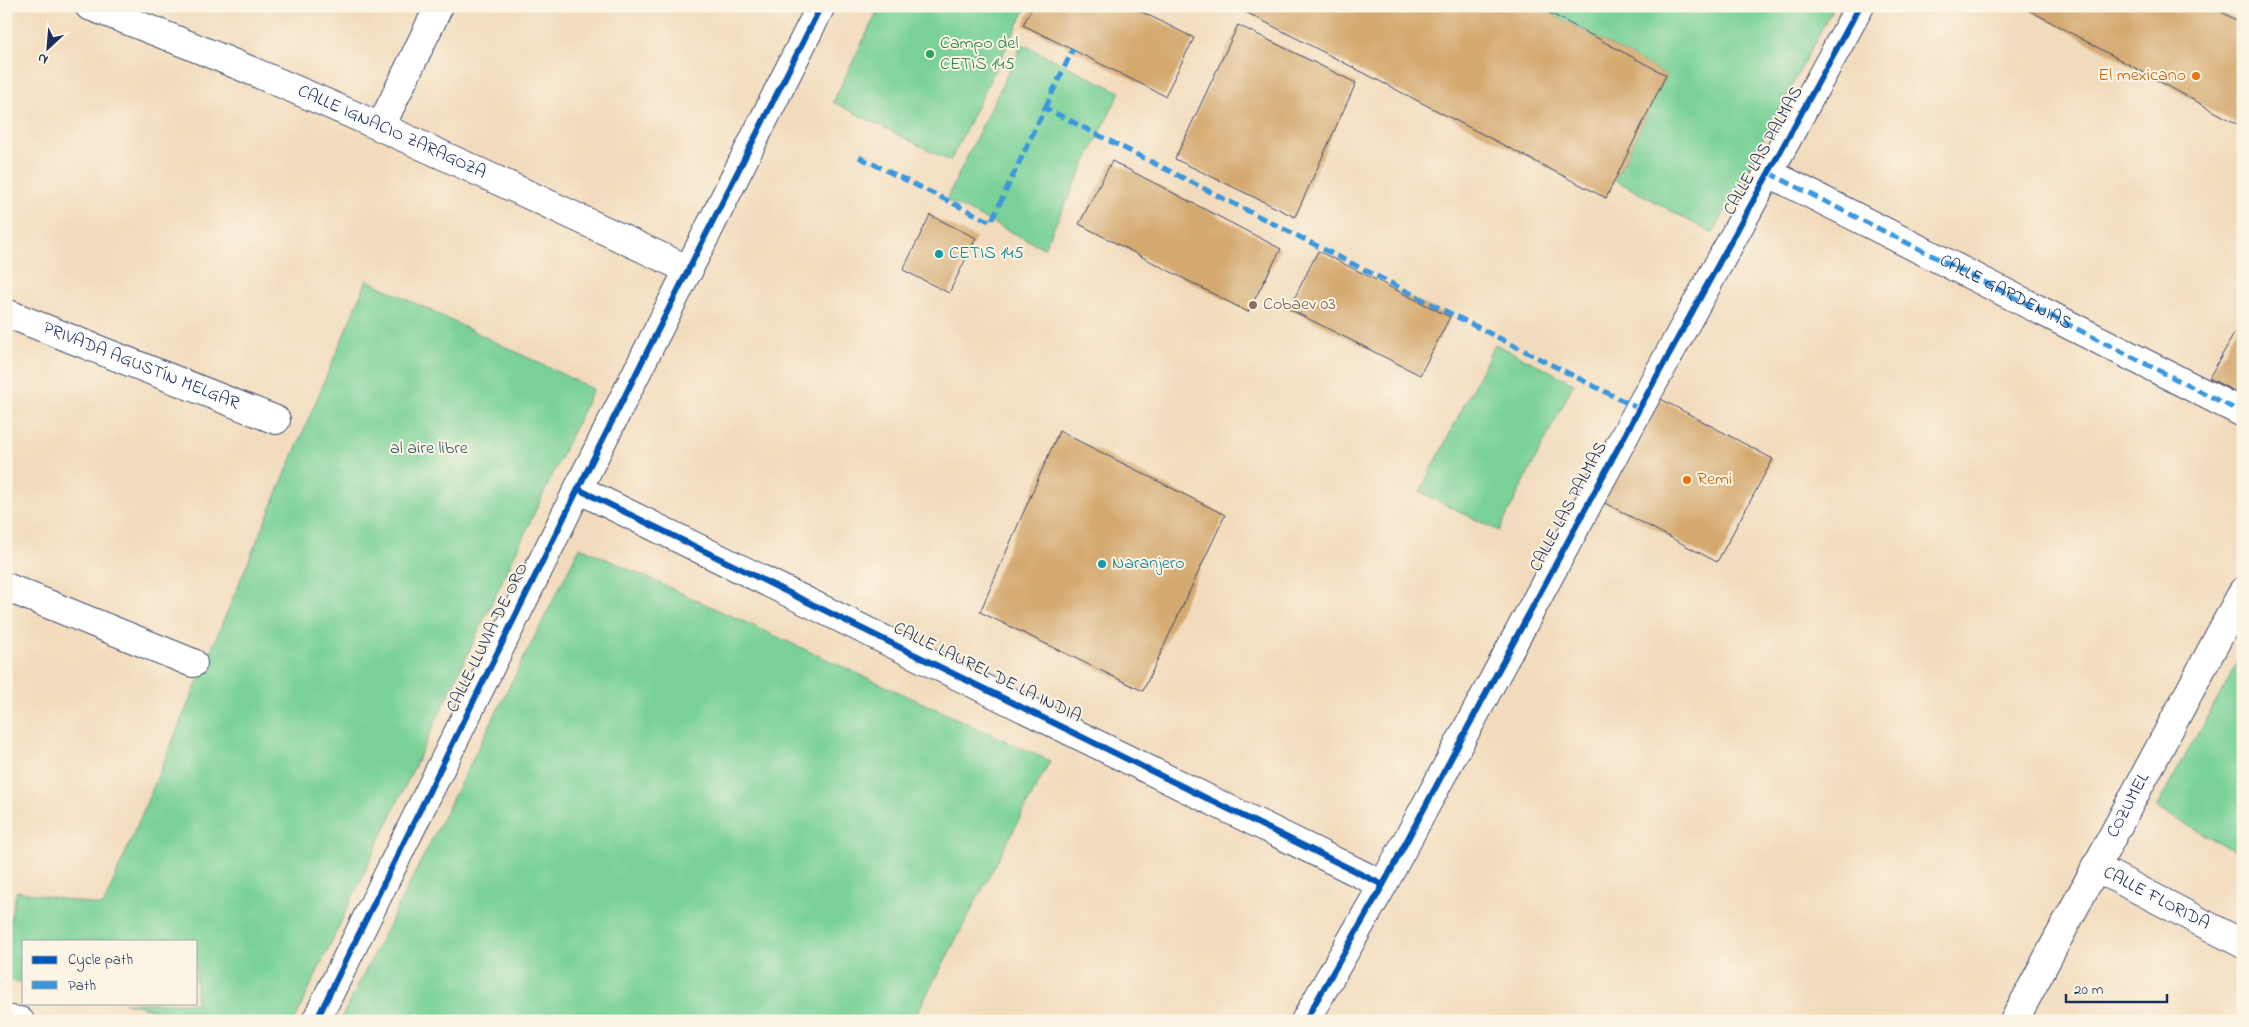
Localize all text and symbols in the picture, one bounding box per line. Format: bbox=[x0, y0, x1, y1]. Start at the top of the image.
north arrow bbox=[22, 22, 72, 72]
place label: Campo del CETIS 145 bbox=[940, 31, 1018, 78]
text: N bbox=[34, 47, 52, 70]
marker: Campo del CETIS 145 bbox=[924, 48, 936, 60]
place label: El mexicano bbox=[2098, 63, 2186, 89]
marker: El mexicano bbox=[2190, 70, 2202, 82]
street label: CALLE IGNACIO ZARAGOZA bbox=[293, 79, 490, 186]
street label: CALLE LAS PALMAS bbox=[1718, 82, 1810, 220]
place label: CETIS 145 bbox=[949, 241, 1024, 267]
marker: CETIS 145 bbox=[933, 248, 945, 260]
street label: CALLE GARDENIAS bbox=[1935, 248, 2076, 337]
place label: Cobaev 03 bbox=[1263, 292, 1336, 318]
marker: Cobaev 03 bbox=[1247, 299, 1259, 311]
street label: PRIVADA AGUSTÍN MELGAR bbox=[39, 316, 243, 417]
park label: al aire libre bbox=[390, 436, 469, 462]
street label: CALLE LAS PALMAS bbox=[1524, 437, 1614, 577]
place label: Remi bbox=[1697, 467, 1732, 493]
marker: Remi bbox=[1681, 474, 1693, 486]
place label: Naranjero bbox=[1112, 551, 1185, 577]
marker: Naranjero bbox=[1096, 558, 1108, 570]
street label: CALLE LLUVIA DE ORO bbox=[440, 559, 536, 717]
street label: CALLE LAUREL DE LA INDIA bbox=[888, 616, 1086, 730]
street label: COZUMEL bbox=[2101, 768, 2157, 843]
street label: CALLE FLORIDA bbox=[2098, 860, 2214, 937]
legend bbox=[22, 940, 198, 1004]
text: Cycle path bbox=[68, 949, 133, 972]
scale bar bbox=[2066, 972, 2168, 1004]
text: Path bbox=[68, 975, 96, 997]
text: 20 m bbox=[2074, 979, 2104, 1001]

